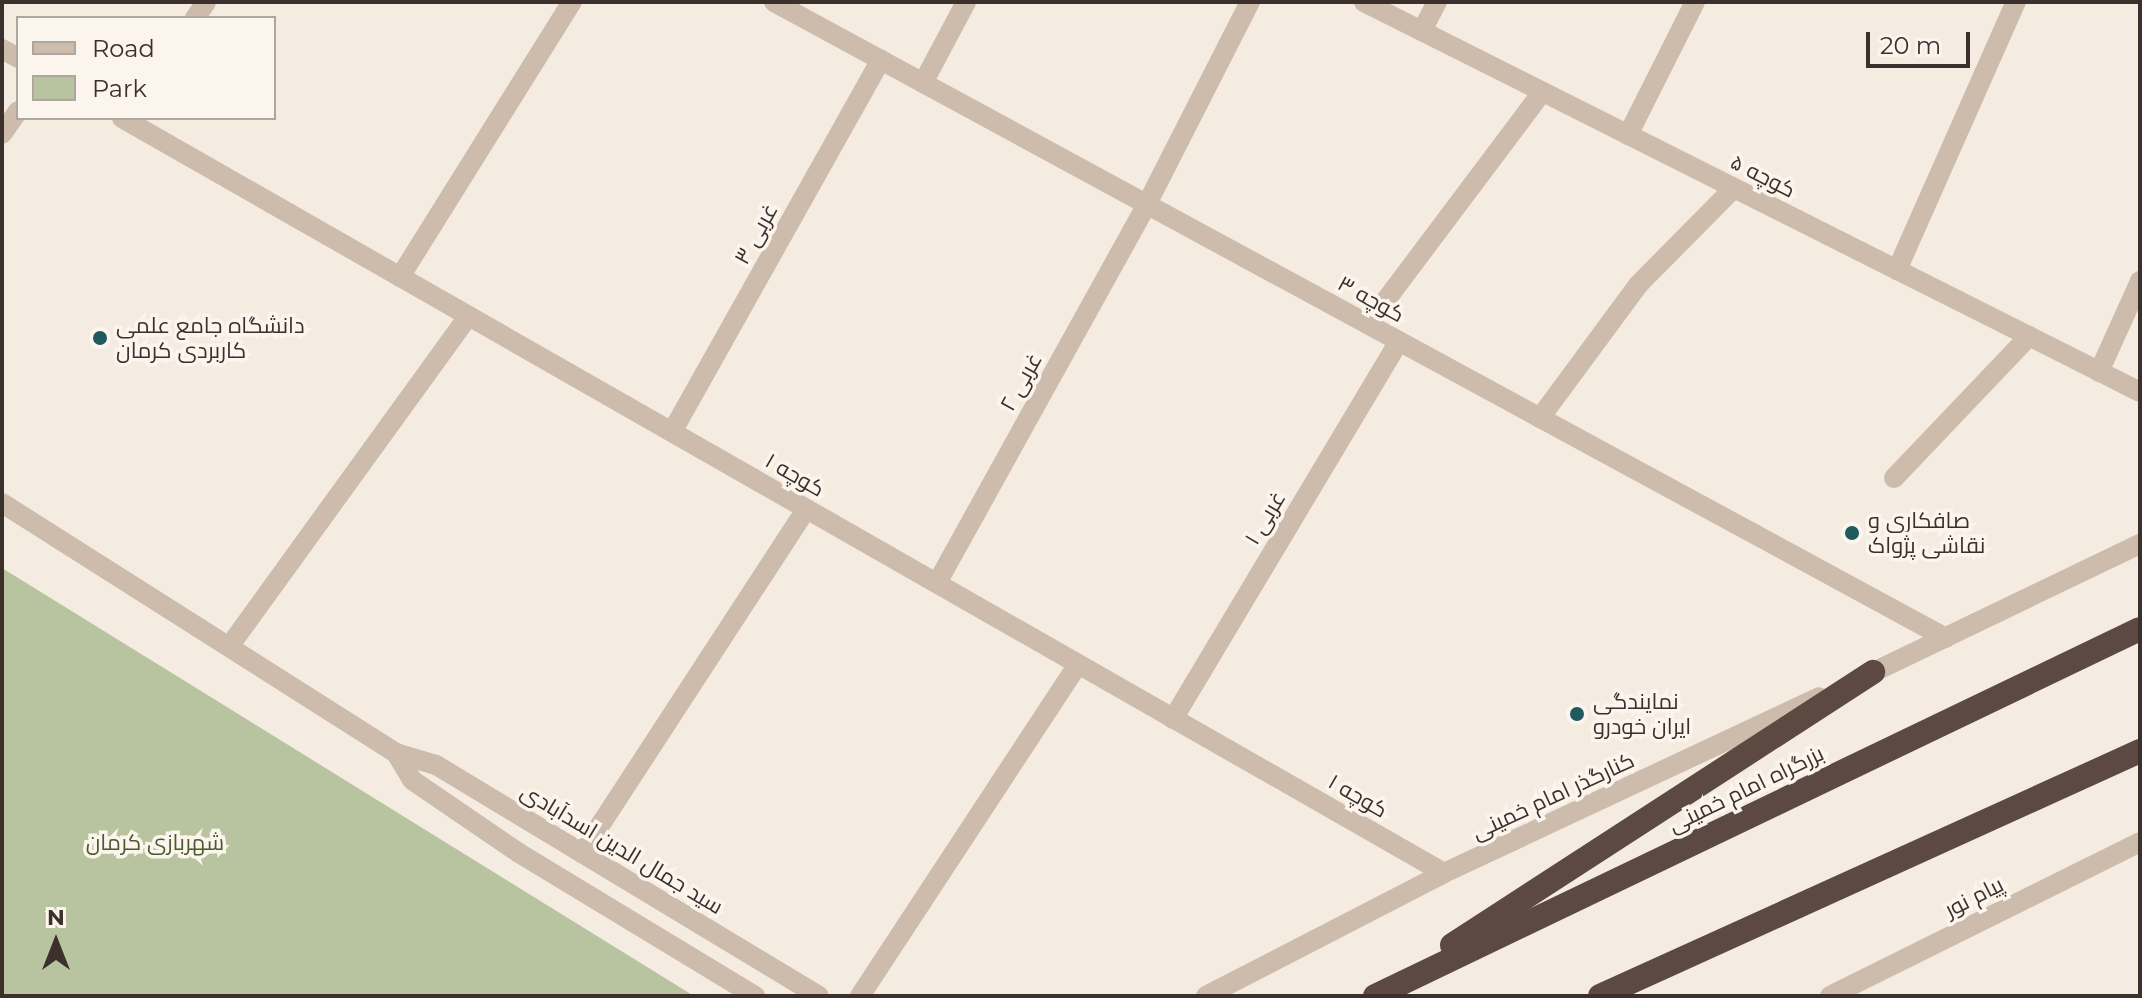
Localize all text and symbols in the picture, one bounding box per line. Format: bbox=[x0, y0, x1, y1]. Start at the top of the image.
legend bbox=[16, 16, 276, 120]
scale bar bbox=[1870, 16, 1974, 66]
text: 20 m bbox=[1880, 31, 1941, 60]
text: Road bbox=[92, 34, 155, 63]
text: Park bbox=[92, 74, 147, 103]
street label: کوچه ۵ bbox=[1726, 149, 1800, 203]
street label: غربی ۳ bbox=[729, 199, 783, 269]
street label: کوچه ۳ bbox=[1333, 270, 1409, 328]
place label: دانشگاه جامع علمی کاربردی کرمان bbox=[116, 312, 305, 364]
marker: دانشگاه جامع علمی کاربردی کرمان bbox=[91, 329, 109, 347]
street label: غربی ۲ bbox=[994, 348, 1048, 416]
street label: کوچه ۱ bbox=[761, 448, 829, 502]
street label: غربی ۱ bbox=[1239, 487, 1291, 549]
place label: صافکاری و نقاشی پژواک bbox=[1868, 507, 1985, 558]
marker: صافکاری و نقاشی پژواک bbox=[1843, 524, 1861, 542]
place label: نمایندگی ایران خودرو bbox=[1593, 688, 1691, 740]
marker: نمایندگی ایران خودرو bbox=[1568, 705, 1586, 723]
street label: بزرگراه امام خمینی bbox=[1664, 740, 1828, 838]
street label: کنارگذر امام خمینی bbox=[1468, 747, 1638, 845]
street label: کوچه ۱ bbox=[1324, 769, 1392, 823]
street label: سید جمال الدین اسدآبادی bbox=[516, 778, 728, 920]
park label: شهربازی کرمان bbox=[86, 830, 224, 856]
street label: پیام نور bbox=[1940, 871, 2008, 923]
north arrow bbox=[16, 902, 96, 982]
text: N bbox=[47, 904, 65, 931]

